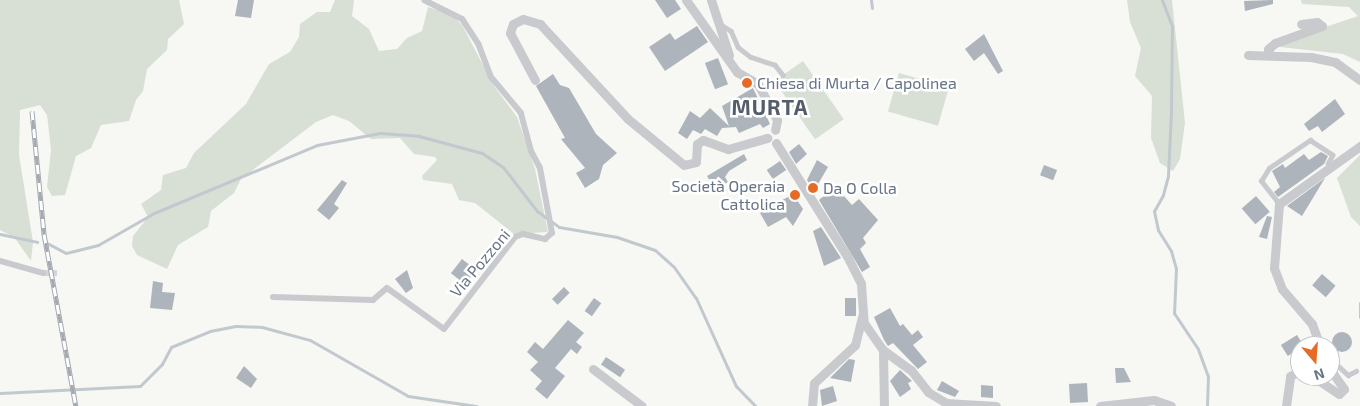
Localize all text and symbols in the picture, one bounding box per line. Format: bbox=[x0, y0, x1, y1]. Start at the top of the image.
place label: Chiesa di Murta / Capolinea bbox=[757, 73, 957, 93]
marker: Chiesa di Murta / Capolinea bbox=[741, 77, 753, 89]
district label: MURTA bbox=[731, 94, 809, 120]
place label: Società Operaia Cattolica bbox=[672, 176, 785, 214]
place label: Da O Colla bbox=[823, 178, 897, 198]
marker: Da O Colla bbox=[807, 182, 819, 194]
marker: Società Operaia Cattolica bbox=[789, 189, 801, 201]
street label: Via Pozzoni bbox=[446, 225, 514, 301]
north arrow bbox=[1290, 336, 1340, 386]
text: N bbox=[1312, 365, 1327, 384]

